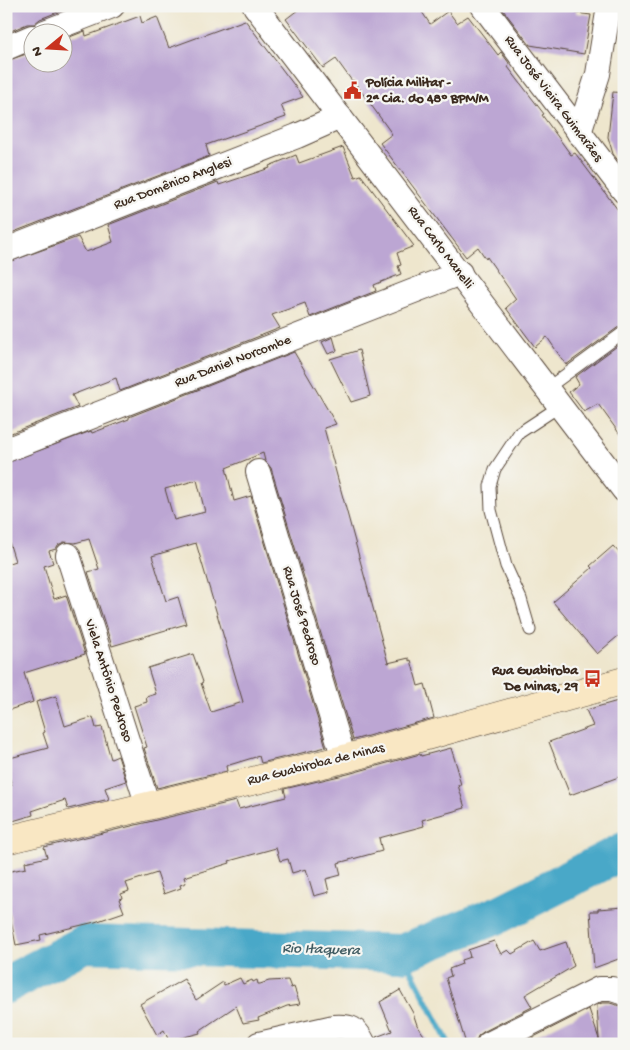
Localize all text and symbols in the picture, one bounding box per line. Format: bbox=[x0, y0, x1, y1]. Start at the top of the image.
north arrow bbox=[22, 22, 72, 72]
street label: Rua José Vieira Guimarães bbox=[500, 32, 607, 166]
text: N bbox=[29, 44, 48, 58]
place label: Polícia Militar - 2ª Cia. do 48º BPM/M bbox=[365, 75, 490, 108]
public building icon: Polícia Militar - 2ª Cia. do 48º BPM/M bbox=[342, 81, 362, 101]
street label: Rua Domênico Anglesi bbox=[112, 154, 234, 214]
street label: Rua Carlo Manelli bbox=[403, 203, 477, 293]
street label: Rua Daniel Norcombe bbox=[172, 332, 294, 392]
street label: Rua José Pedroso bbox=[278, 564, 324, 668]
street label: Viela Antônio Pedroso bbox=[80, 616, 136, 745]
place label: Rua Guabiroba De Minas, 29 bbox=[491, 663, 579, 696]
bus stop icon: Rua Guabiroba De Minas, 29 bbox=[582, 669, 602, 689]
street label: Rua Guabiroba de Minas bbox=[246, 740, 387, 790]
water label: Rio Itaquera bbox=[282, 940, 362, 960]

